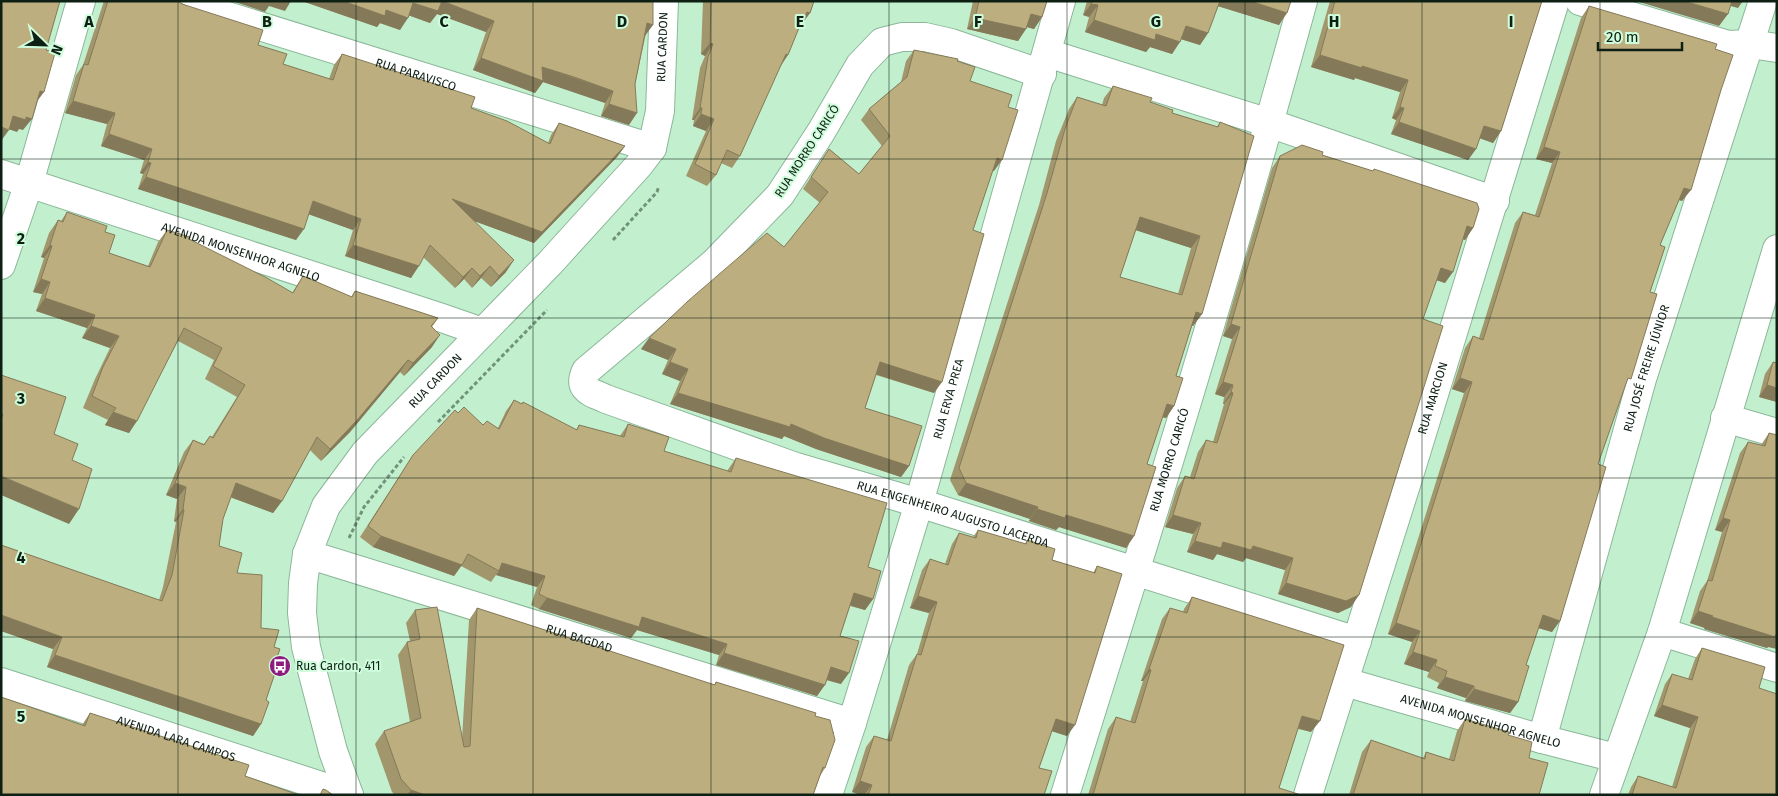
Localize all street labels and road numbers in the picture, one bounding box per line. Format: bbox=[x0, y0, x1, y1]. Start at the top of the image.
street label: RUA CARDON bbox=[654, 12, 671, 82]
street label: RUA PARAVISCO bbox=[374, 55, 458, 94]
street label: RUA MORRO CARICÓ bbox=[771, 101, 842, 200]
street label: AVENIDA MONSENHOR AGNELO bbox=[160, 220, 322, 285]
street label: RUA JOSÉ FREIRE JÚNIOR bbox=[1621, 303, 1672, 434]
street label: RUA CARDON bbox=[406, 351, 465, 411]
street label: RUA ERVA PREA bbox=[930, 357, 966, 441]
street label: RUA MARCION bbox=[1415, 360, 1451, 436]
street label: RUA MORRO CARICÓ bbox=[1147, 406, 1192, 513]
street label: RUA ENGENHEIRO AUGUSTO LACERDA bbox=[855, 478, 1051, 550]
street label: RUA BAGDAD bbox=[544, 622, 614, 655]
street label: AVENIDA MONSENHOR AGNELO bbox=[1399, 691, 1562, 750]
street label: AVENIDA LARA CAMPOS bbox=[115, 713, 238, 765]

